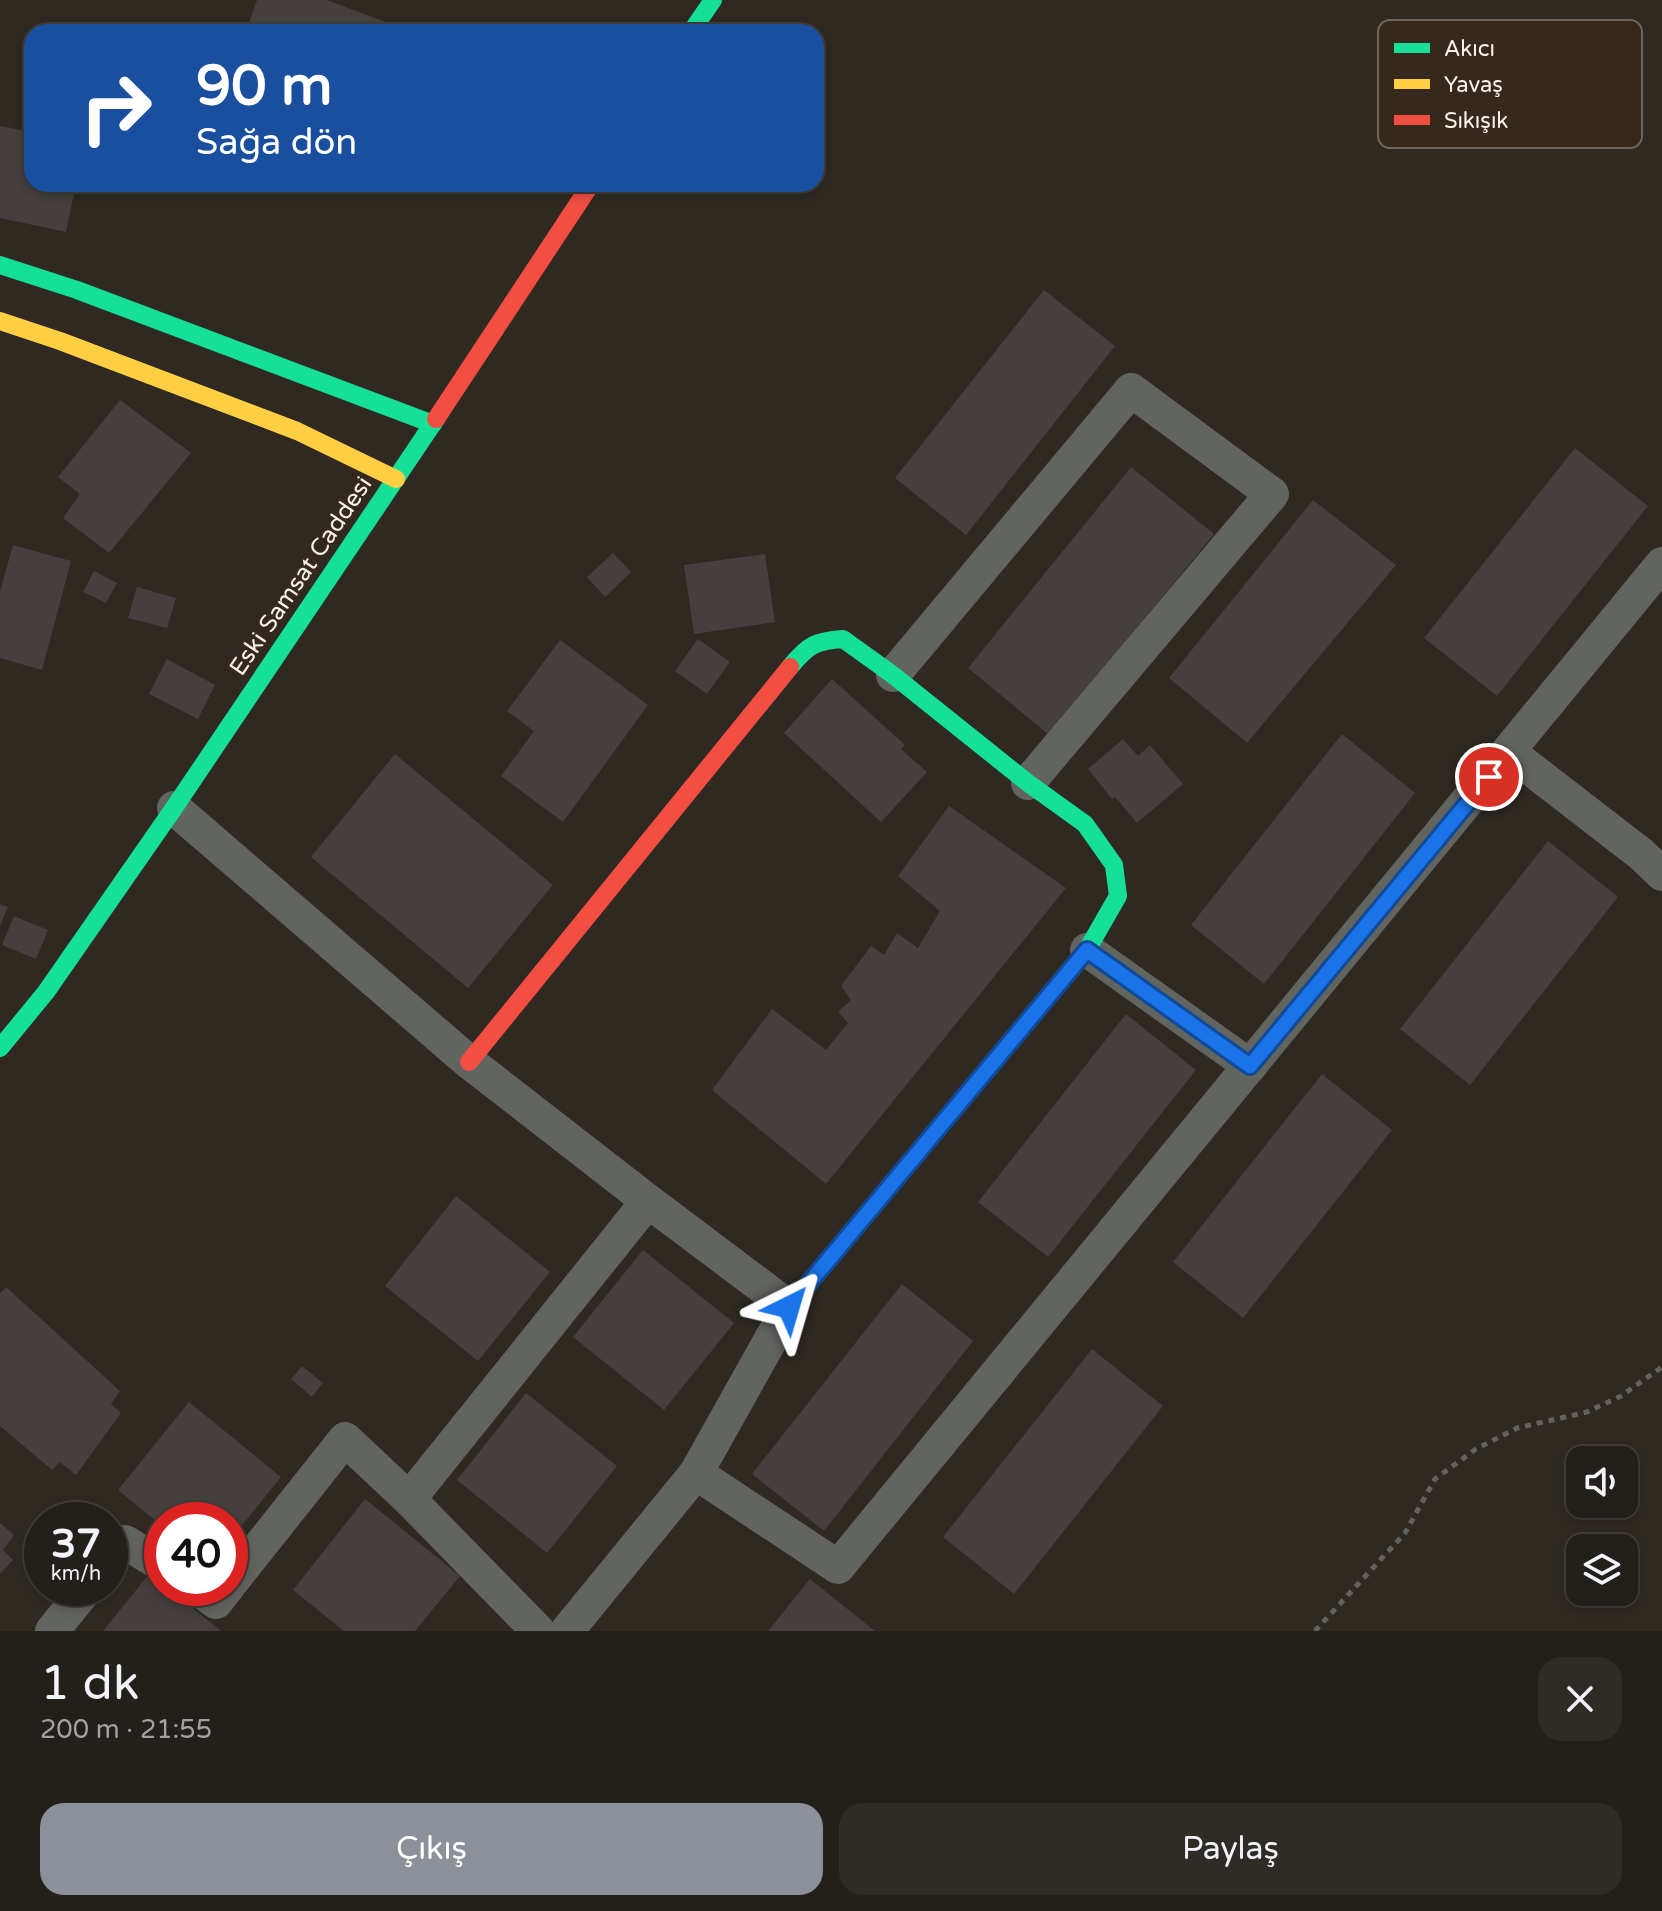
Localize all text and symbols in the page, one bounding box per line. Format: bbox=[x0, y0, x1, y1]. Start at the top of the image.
legend bbox=[1378, 20, 1642, 148]
text: Akıcı bbox=[1444, 36, 1495, 62]
text: 90 m bbox=[196, 53, 332, 120]
icon: right bbox=[64, 56, 168, 160]
text: Yavaş bbox=[1444, 72, 1503, 98]
text: Sıkışık bbox=[1444, 108, 1508, 134]
text: Sağa dön bbox=[196, 121, 357, 164]
street label: Eski Samsat Caddesi bbox=[224, 471, 378, 681]
pin bbox=[1455, 743, 1523, 811]
icon: arrive bbox=[1467, 755, 1511, 799]
position arrow bbox=[747, 1265, 831, 1349]
map controls bbox=[1566, 1446, 1638, 1606]
button: sound bbox=[1566, 1446, 1638, 1518]
speed limit sign: 40 bbox=[144, 1502, 248, 1606]
text: 37 bbox=[51, 1520, 101, 1568]
button: layers bbox=[1566, 1534, 1638, 1606]
text: km/h bbox=[51, 1562, 101, 1586]
text: 1 dk bbox=[40, 1655, 139, 1713]
button: close bbox=[1538, 1657, 1622, 1741]
text: 200 m · 21:55 bbox=[40, 1714, 212, 1745]
button: Çıkış bbox=[40, 1803, 823, 1895]
button: Paylaş bbox=[839, 1803, 1622, 1895]

